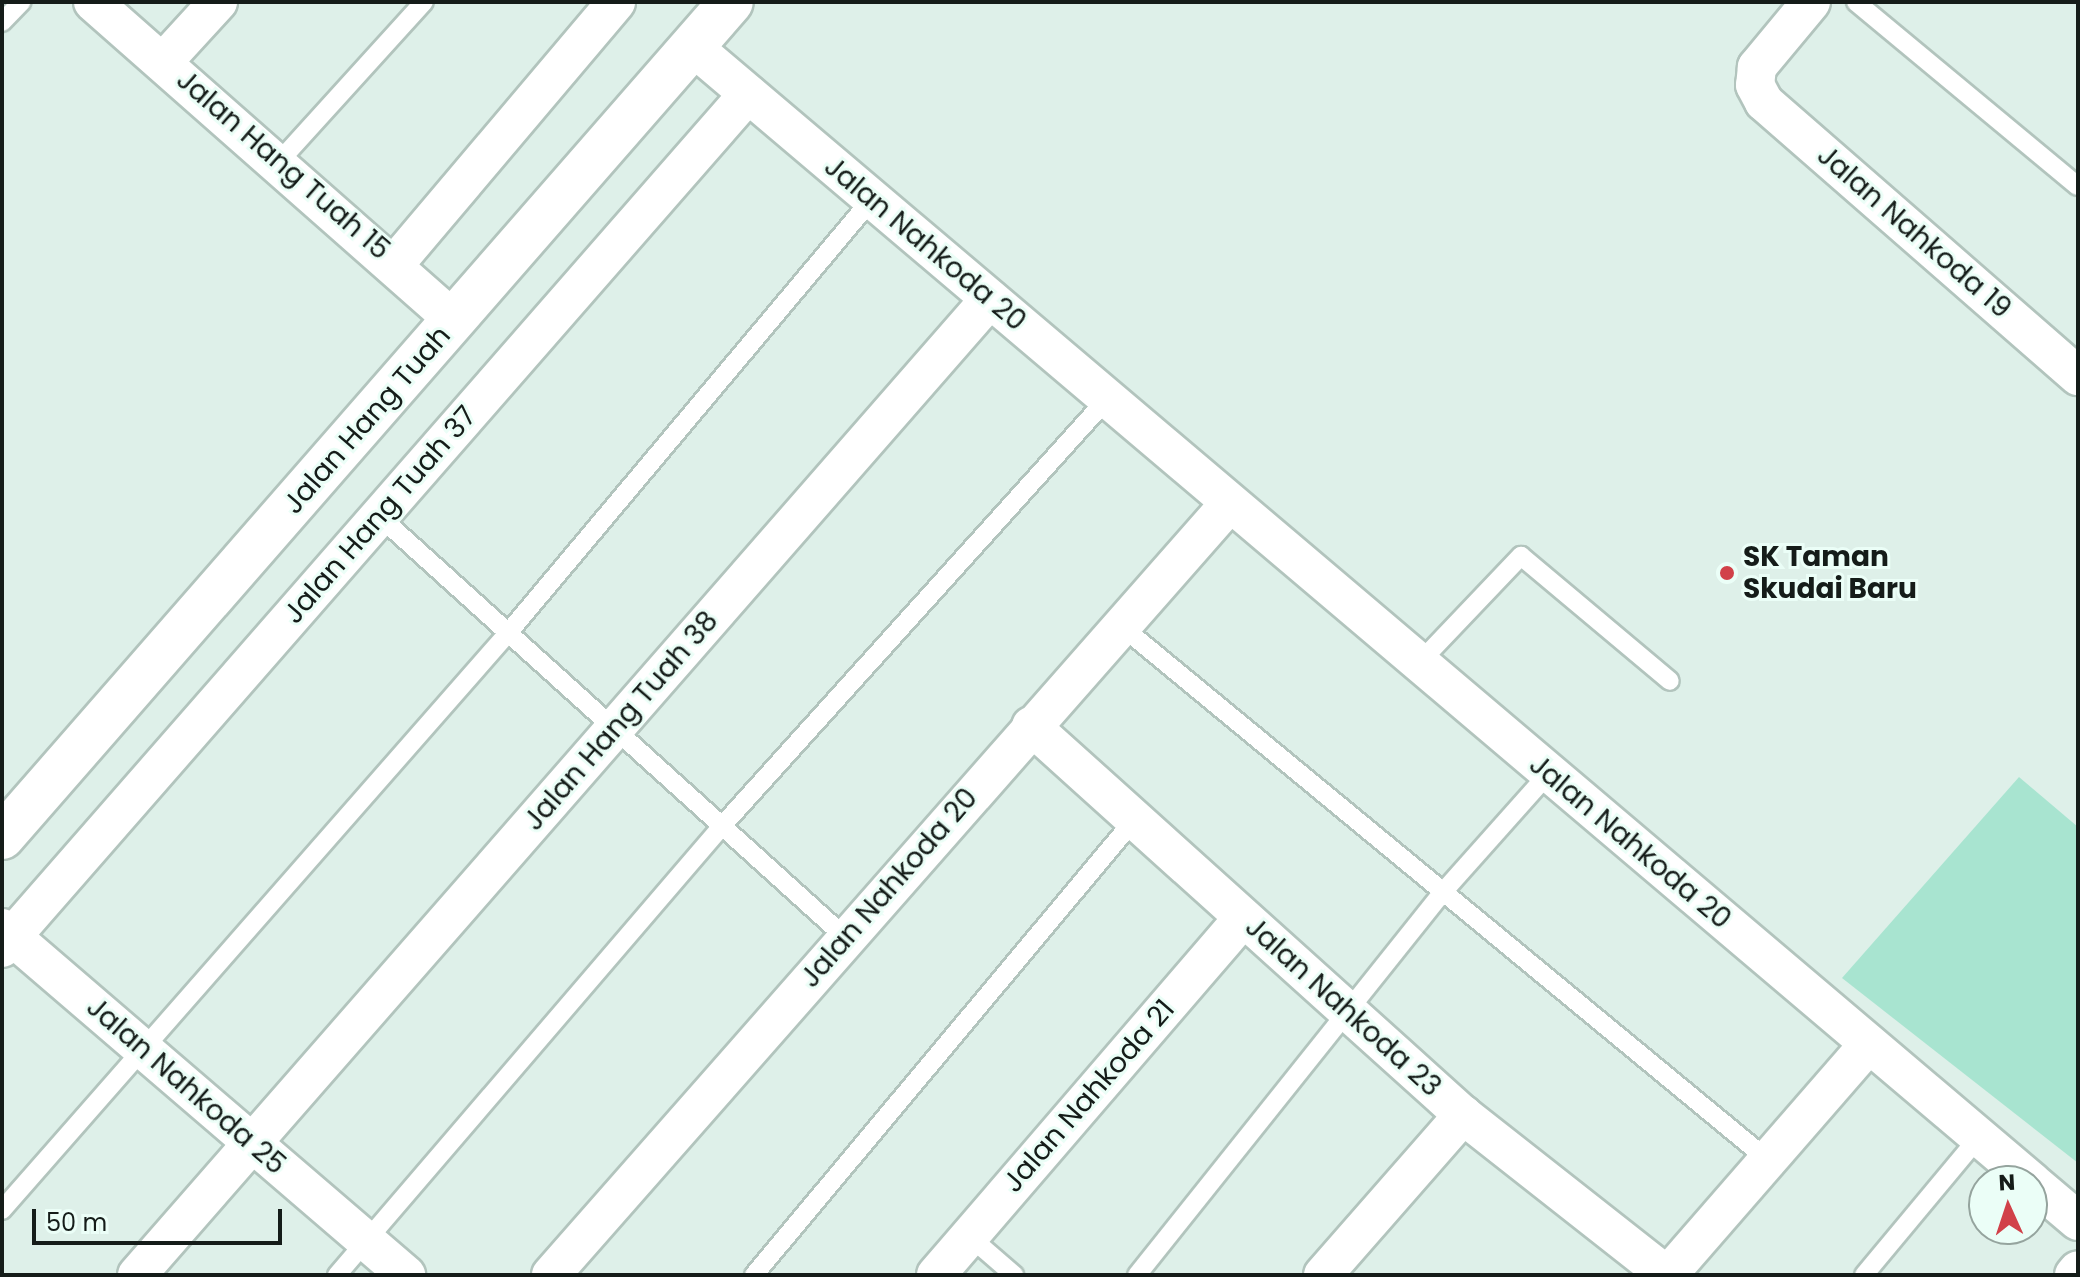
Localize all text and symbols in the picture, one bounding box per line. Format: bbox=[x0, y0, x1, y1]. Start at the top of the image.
street label: Jalan Hang Tuah 15 bbox=[170, 63, 396, 267]
street label: Jalan Nahkoda 19 bbox=[1810, 139, 2018, 325]
street label: Jalan Nahkoda 20 bbox=[817, 150, 1033, 338]
street label: Jalan Hang Tuah bbox=[276, 319, 458, 521]
street label: Jalan Hang Tuah 37 bbox=[277, 400, 483, 630]
place label: SK Taman Skudai Baru bbox=[1743, 540, 1917, 606]
marker: SK Taman Skudai Baru bbox=[1718, 564, 1736, 582]
street label: Jalan Hang Tuah 38 bbox=[517, 605, 725, 837]
street label: Jalan Nahkoda 20 bbox=[1522, 748, 1738, 936]
street label: Jalan Nahkoda 20 bbox=[793, 782, 985, 994]
street label: Jalan Nahkoda 23 bbox=[1238, 910, 1448, 1104]
street label: Jalan Nahkoda 25 bbox=[80, 990, 292, 1182]
street label: Jalan Nahkoda 21 bbox=[996, 993, 1182, 1199]
north arrow bbox=[1968, 1165, 2048, 1245]
text: N bbox=[1998, 1167, 2016, 1198]
scale bar bbox=[36, 1193, 286, 1243]
text: 50 m bbox=[46, 1206, 107, 1239]

